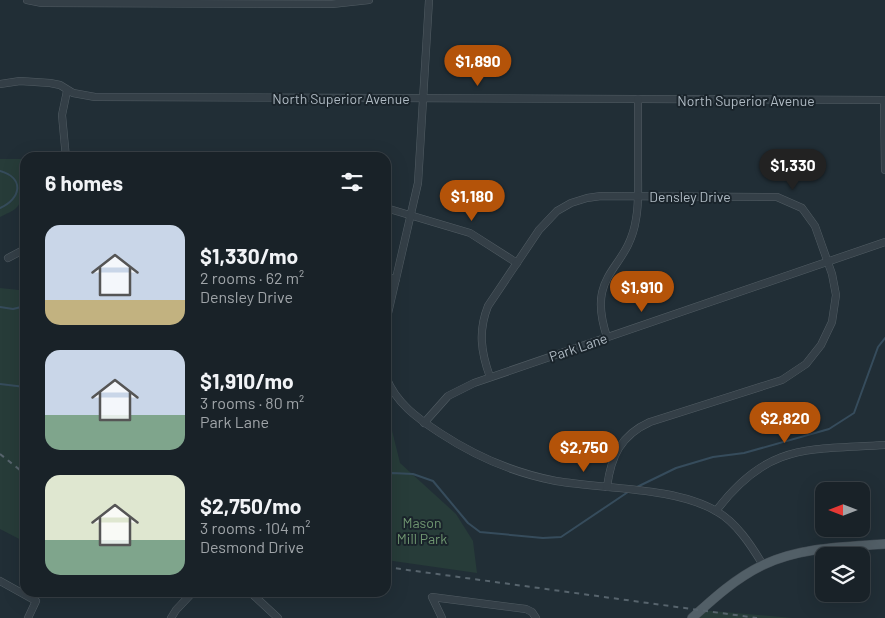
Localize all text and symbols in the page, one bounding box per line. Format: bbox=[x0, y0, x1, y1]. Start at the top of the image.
pin: $1,890 bbox=[437, 44, 519, 87]
text: $1,890 bbox=[455, 51, 501, 70]
street label: North Superior Avenue bbox=[272, 90, 410, 107]
street label: North Superior Avenue bbox=[677, 92, 815, 109]
pin: $1,330 bbox=[752, 148, 834, 191]
text: $1,330 bbox=[770, 155, 816, 174]
icon: filters bbox=[338, 168, 366, 196]
text: 6 homes bbox=[45, 170, 123, 195]
pin: $1,180 bbox=[431, 180, 513, 222]
text: $1,180 bbox=[451, 186, 493, 205]
street label: Densley Drive bbox=[649, 188, 731, 205]
text: $1,330/mo bbox=[200, 243, 298, 268]
icon: home bbox=[85, 245, 145, 305]
text: 2 rooms · 62 m² bbox=[200, 268, 304, 287]
pin: $1,910 bbox=[601, 270, 683, 313]
text: $1,910 bbox=[621, 277, 663, 296]
text: Densley Drive bbox=[200, 287, 293, 306]
street label: Park Lane bbox=[547, 329, 609, 365]
text: $1,910/mo bbox=[200, 368, 294, 393]
icon: home bbox=[85, 370, 145, 430]
text: 3 rooms · 80 m² bbox=[200, 393, 304, 412]
pin: $2,820 bbox=[744, 402, 826, 444]
text: $2,820 bbox=[760, 408, 810, 427]
text: Park Lane bbox=[200, 412, 269, 431]
pin: $2,750 bbox=[543, 430, 625, 473]
text: $2,750 bbox=[560, 437, 608, 456]
north arrow bbox=[815, 482, 870, 538]
map controls bbox=[815, 482, 870, 602]
text: $2,750/mo bbox=[200, 493, 302, 518]
icon: home bbox=[85, 495, 145, 555]
park label: Mason Mill Park bbox=[397, 514, 447, 547]
text: 3 rooms · 104 m² bbox=[200, 518, 310, 537]
text: Desmond Drive bbox=[200, 537, 304, 556]
button: layers bbox=[815, 547, 870, 602]

